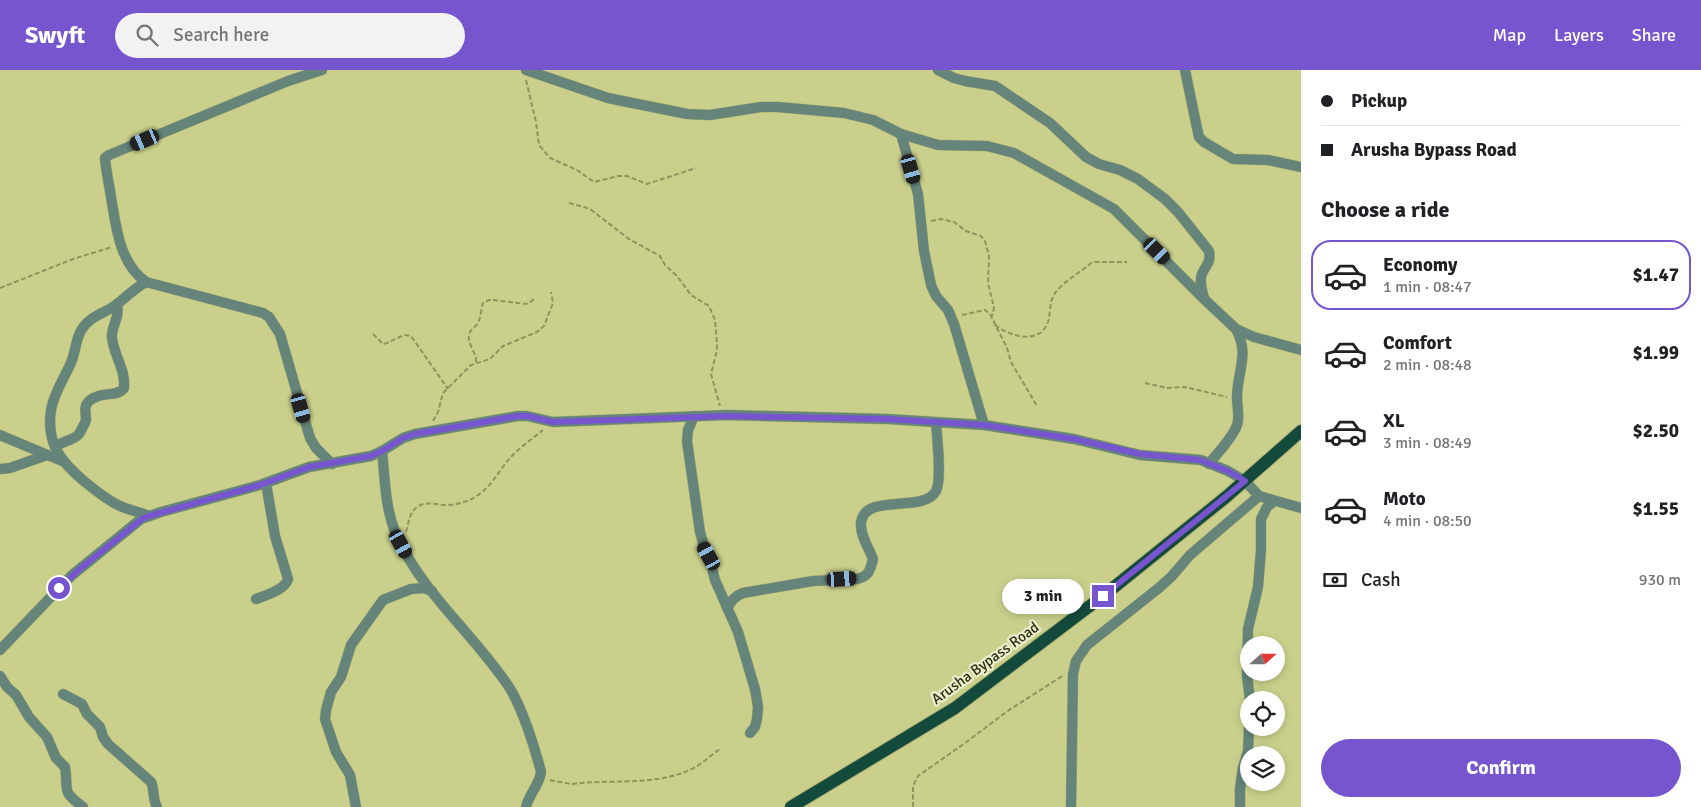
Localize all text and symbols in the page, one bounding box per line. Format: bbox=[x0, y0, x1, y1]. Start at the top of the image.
search box bbox=[115, 13, 465, 58]
text: Swyft bbox=[25, 20, 85, 50]
icon: search bbox=[133, 21, 161, 49]
text: Search here bbox=[173, 23, 269, 47]
text: Map bbox=[1493, 24, 1526, 46]
text: Layers bbox=[1554, 24, 1604, 46]
text: Share bbox=[1632, 24, 1676, 46]
text: Pickup bbox=[1351, 89, 1407, 113]
car bbox=[128, 127, 161, 153]
text: Arusha Bypass Road bbox=[1351, 138, 1517, 162]
car bbox=[899, 153, 922, 185]
text: Choose a ride bbox=[1321, 196, 1449, 223]
car bbox=[1141, 235, 1172, 267]
icon: car bbox=[1323, 253, 1368, 298]
text: Economy bbox=[1383, 253, 1457, 277]
text: $1.47 bbox=[1633, 263, 1679, 287]
text: 1 min · 08:47 bbox=[1383, 277, 1472, 297]
icon: car bbox=[1323, 331, 1368, 376]
text: Comfort bbox=[1383, 331, 1452, 355]
text: $1.99 bbox=[1633, 341, 1679, 365]
text: 2 min · 08:48 bbox=[1383, 355, 1472, 375]
car bbox=[289, 392, 312, 424]
icon: car bbox=[1323, 409, 1368, 454]
text: XL bbox=[1383, 409, 1405, 433]
text: $2.50 bbox=[1633, 419, 1679, 443]
text: 3 min · 08:49 bbox=[1383, 433, 1472, 453]
icon: car bbox=[1323, 487, 1368, 532]
text: Moto bbox=[1383, 487, 1426, 511]
text: $1.55 bbox=[1633, 497, 1679, 521]
text: 4 min · 08:50 bbox=[1383, 511, 1472, 531]
car bbox=[387, 527, 414, 561]
car bbox=[695, 539, 722, 573]
icon: cash bbox=[1321, 566, 1349, 594]
text: Cash bbox=[1361, 568, 1401, 592]
text: 930 m bbox=[1639, 570, 1681, 590]
car bbox=[826, 571, 857, 587]
route start bbox=[48, 577, 70, 599]
callout: 3 min bbox=[1003, 578, 1086, 614]
route end bbox=[1092, 585, 1114, 607]
text: 3 min bbox=[1024, 586, 1062, 606]
street label: Arusha Bypass Road bbox=[928, 618, 1042, 708]
north arrow bbox=[1240, 636, 1285, 681]
map controls bbox=[1240, 636, 1285, 791]
button: locate bbox=[1240, 691, 1285, 736]
button: Confirm bbox=[1321, 739, 1681, 797]
button: layers bbox=[1240, 746, 1285, 791]

